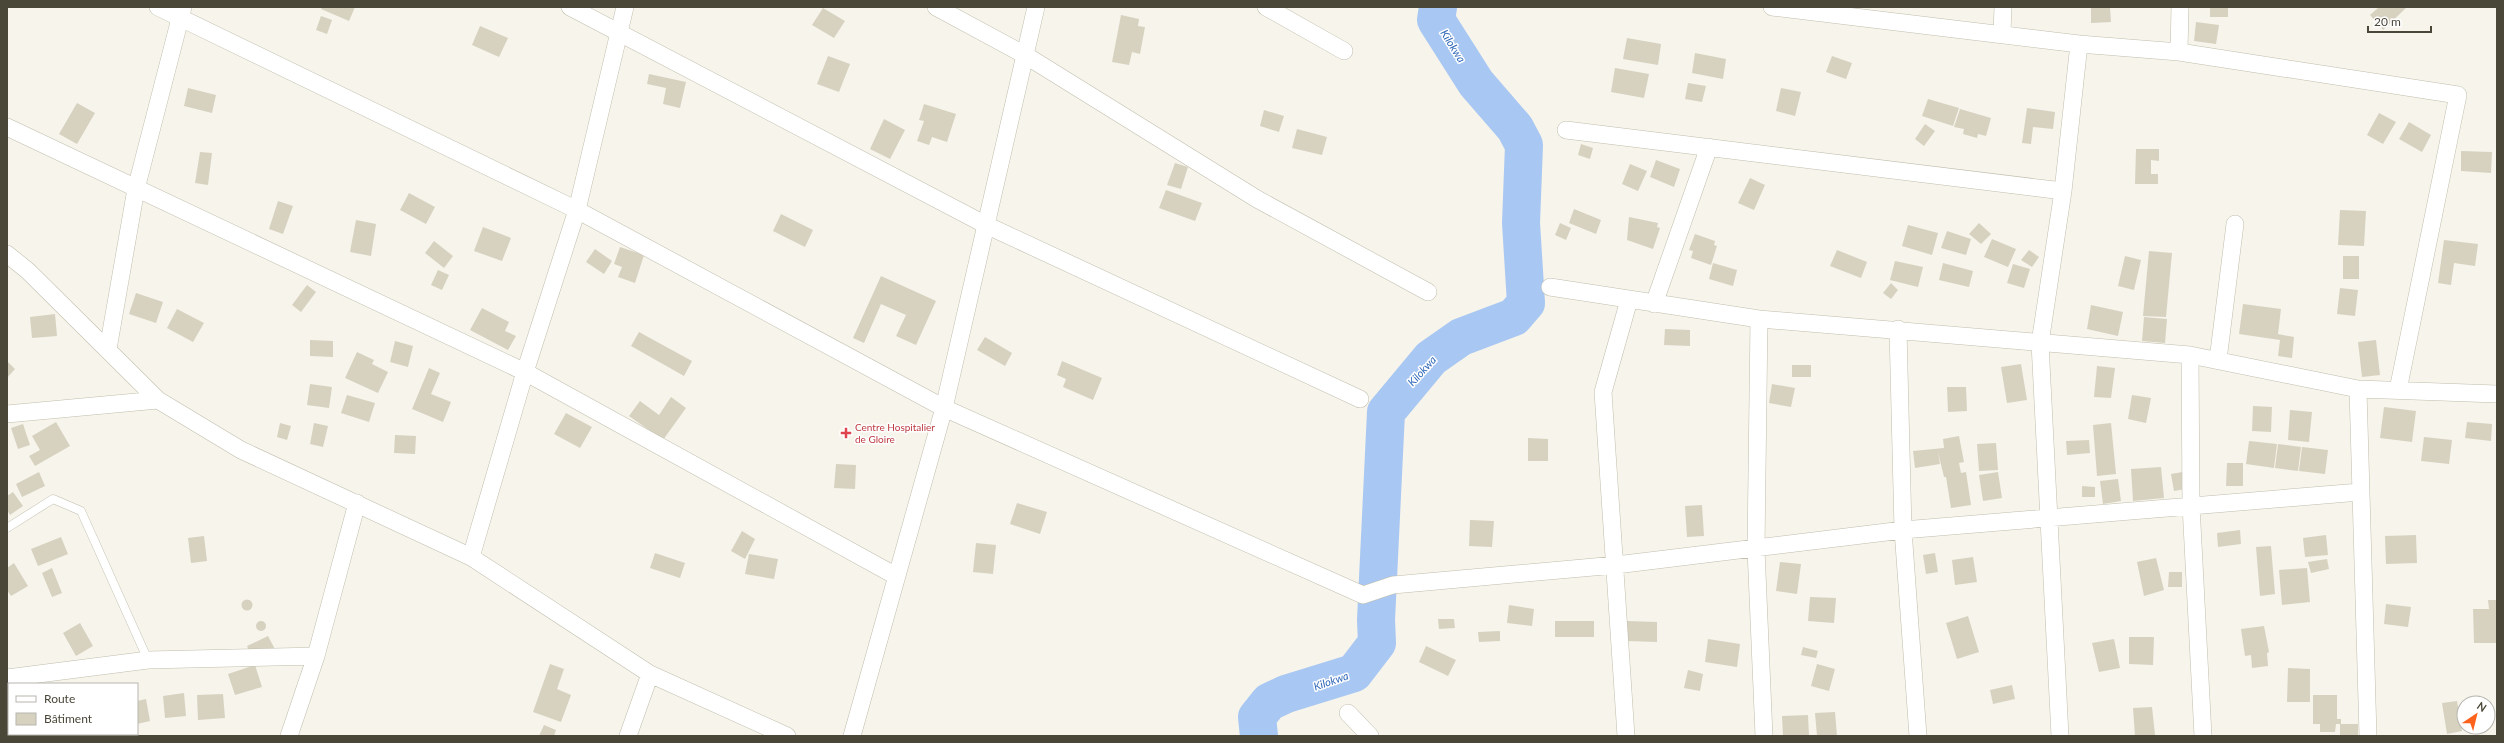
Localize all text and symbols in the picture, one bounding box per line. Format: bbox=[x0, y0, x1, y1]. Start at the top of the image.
scale bar bbox=[2368, 8, 2431, 34]
text: 20 m bbox=[2374, 14, 2401, 29]
water label: Kilokwa bbox=[1438, 27, 1469, 65]
water label: Kilokwa bbox=[1405, 353, 1439, 388]
place label: Centre Hospitalier de Gloire bbox=[855, 421, 935, 445]
marker: Centre Hospitalier de Gloire bbox=[840, 427, 852, 439]
water label: Kilokwa bbox=[1312, 668, 1350, 693]
legend bbox=[8, 683, 138, 735]
text: Route bbox=[44, 691, 75, 706]
north arrow bbox=[2456, 695, 2496, 735]
text: N bbox=[2475, 699, 2489, 714]
text: Bâtiment bbox=[44, 711, 93, 726]

